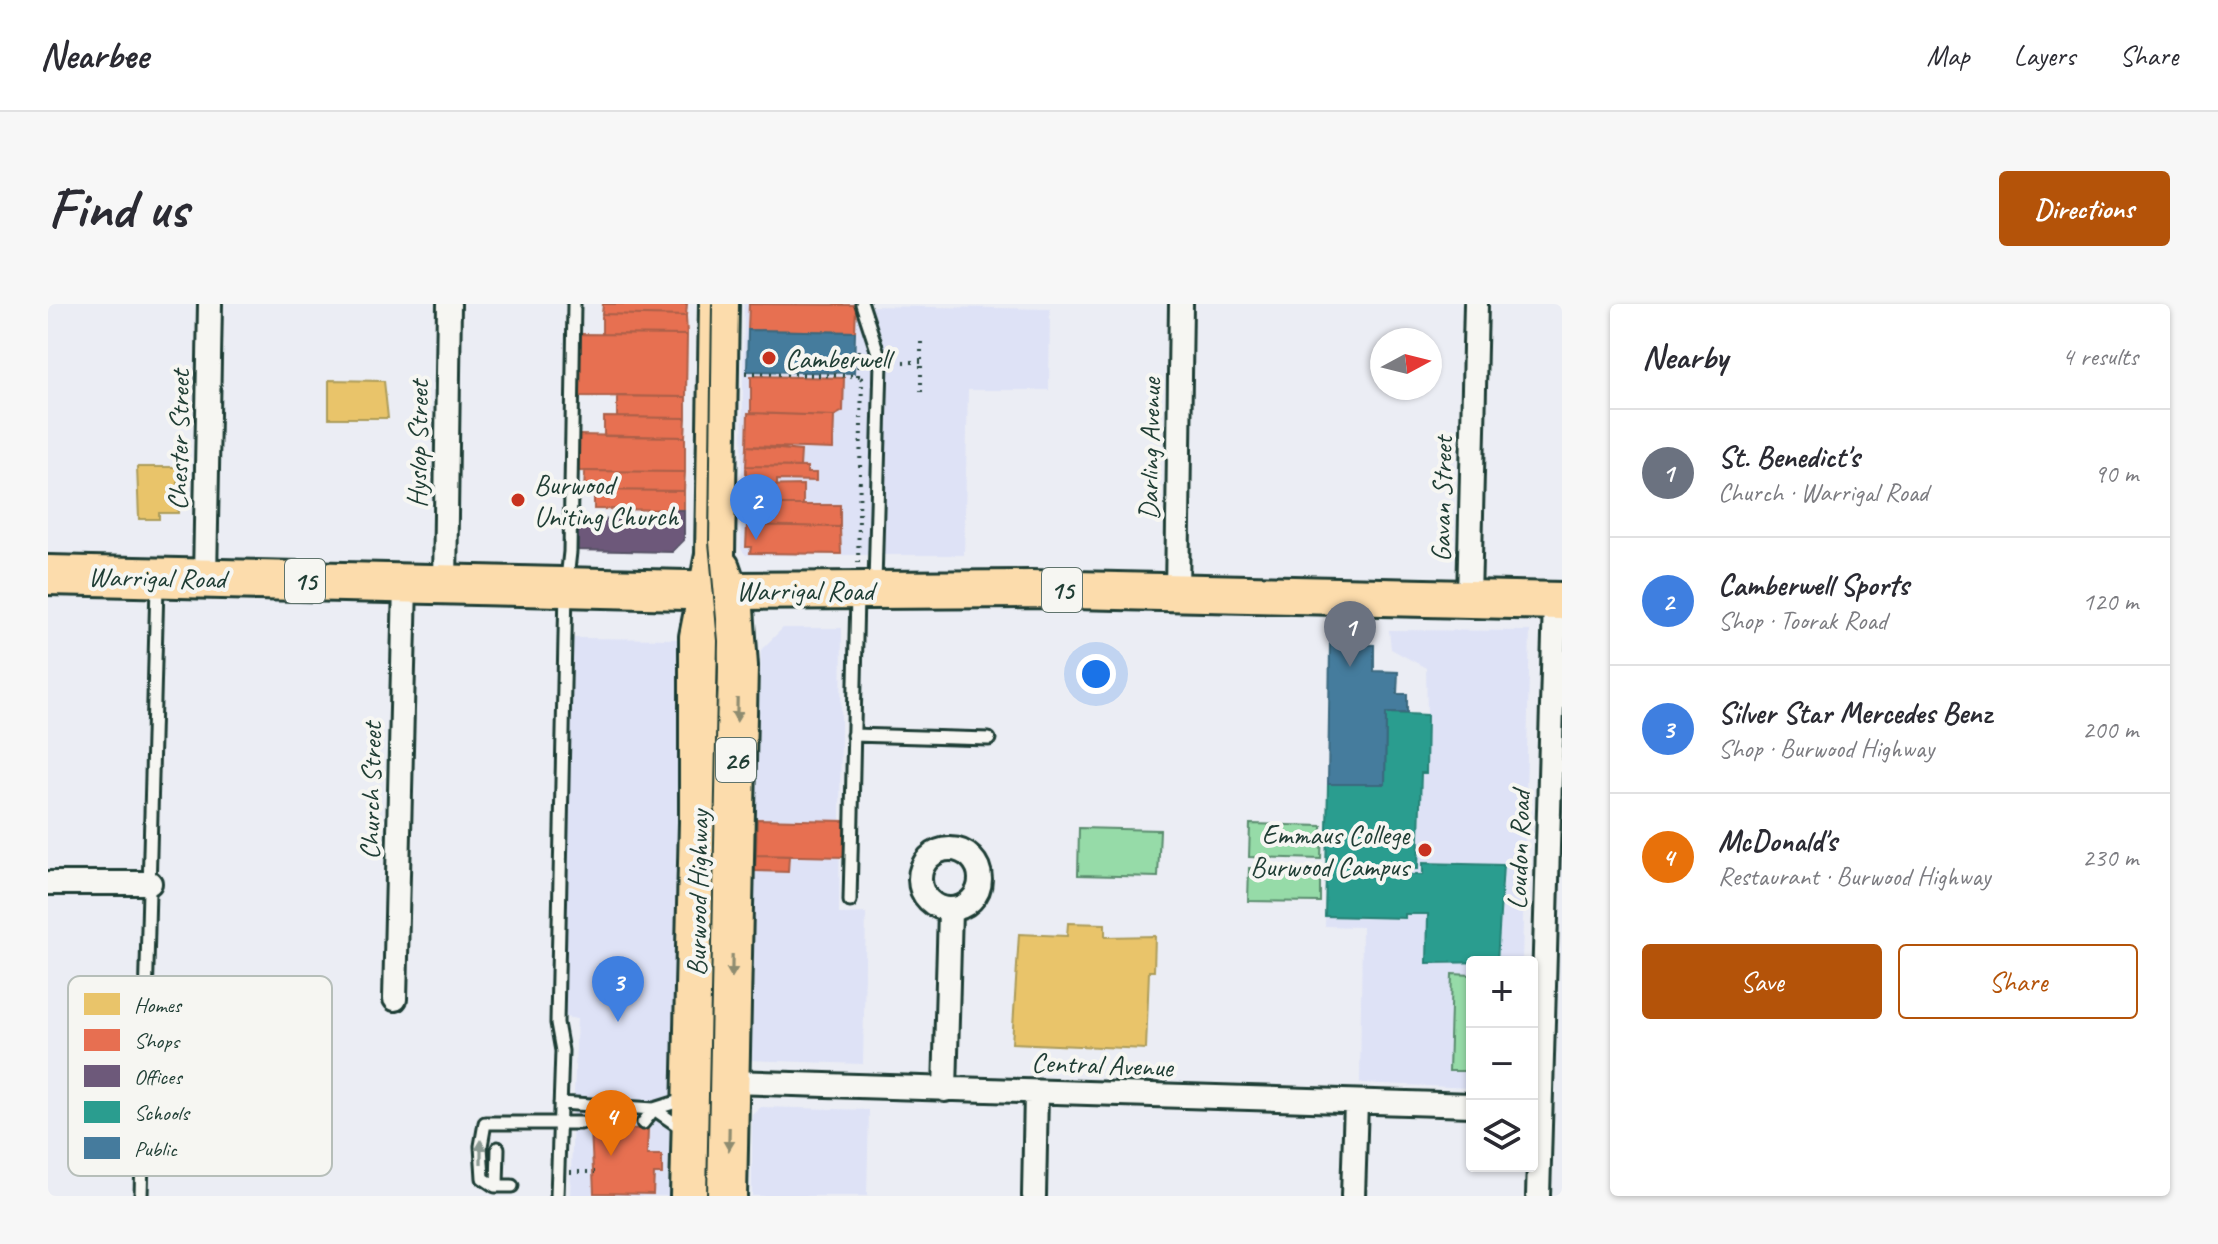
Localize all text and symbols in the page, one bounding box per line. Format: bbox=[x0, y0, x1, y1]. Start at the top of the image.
text: Nearbee bbox=[40, 32, 148, 79]
text: Map bbox=[1927, 38, 1970, 73]
text: Layers bbox=[2014, 38, 2075, 73]
text: Share bbox=[2119, 38, 2178, 73]
button: Directions bbox=[1999, 171, 2170, 246]
text: Find us bbox=[48, 173, 188, 244]
north arrow bbox=[1370, 328, 1442, 400]
text: Nearby bbox=[1642, 335, 1728, 378]
text: 4 results bbox=[2062, 340, 2138, 373]
place label: Camberwell bbox=[785, 341, 896, 376]
marker: Camberwell bbox=[760, 349, 778, 367]
street label: Chester Street bbox=[160, 367, 197, 511]
street label: Darling Avenue bbox=[1131, 376, 1168, 520]
street label: Hyslop Street bbox=[399, 377, 436, 508]
street label: Gavan Street bbox=[1423, 433, 1460, 562]
text: St. Benedict's bbox=[1718, 438, 1859, 476]
text: 1 bbox=[1662, 457, 1674, 490]
text: 90 m bbox=[2094, 457, 2138, 490]
place label: Burwood Uniting Church bbox=[534, 467, 679, 534]
pin: 2 bbox=[730, 474, 782, 540]
text: Church · Warrigal Road bbox=[1718, 476, 1928, 509]
marker: Burwood Uniting Church bbox=[509, 491, 527, 509]
street label: Warrigal Road bbox=[88, 559, 230, 596]
road number: 15 bbox=[285, 559, 325, 603]
text: Camberwell Sports bbox=[1718, 566, 1909, 604]
road number: 15 bbox=[1042, 568, 1082, 612]
street label: Warrigal Road bbox=[736, 573, 878, 608]
text: 2 bbox=[1662, 585, 1674, 618]
text: 120 m bbox=[2082, 585, 2138, 618]
pin: 1 bbox=[1324, 601, 1376, 667]
text: Shop · Toorak Road bbox=[1718, 604, 1887, 637]
your location bbox=[1076, 654, 1116, 694]
text: Silver Star Mercedes Benz bbox=[1718, 694, 1991, 732]
one-way arrow bbox=[731, 698, 744, 723]
text: 3 bbox=[1662, 713, 1674, 746]
text: 200 m bbox=[2082, 713, 2138, 746]
street label: Church Street bbox=[352, 719, 389, 860]
text: Shop · Burwood Highway bbox=[1718, 732, 1934, 765]
road number: 26 bbox=[716, 738, 756, 782]
street label: Loudon Road bbox=[1499, 786, 1538, 910]
street label: Burwood Highway bbox=[679, 807, 716, 976]
place label: Emmaus College Burwood Campus bbox=[1250, 817, 1411, 884]
text: McDonald's bbox=[1718, 822, 1837, 860]
marker: Emmaus College Burwood Campus bbox=[1416, 841, 1434, 859]
text: 4 bbox=[1662, 841, 1674, 874]
text: 230 m bbox=[2082, 841, 2138, 874]
text: Restaurant · Burwood Highway bbox=[1718, 860, 1990, 893]
button: Save bbox=[1642, 944, 1882, 1019]
button: Share bbox=[1898, 944, 2138, 1019]
one-way arrow bbox=[726, 954, 738, 979]
pin: 3 bbox=[592, 956, 644, 1022]
map controls bbox=[1466, 956, 1538, 1172]
button: + bbox=[1466, 956, 1538, 1028]
legend bbox=[68, 976, 332, 1176]
text: Homes bbox=[134, 991, 183, 1019]
text: Shops bbox=[134, 1027, 181, 1055]
button: − bbox=[1466, 1028, 1538, 1100]
street label: Central Avenue bbox=[1031, 1045, 1175, 1085]
text: Offices bbox=[134, 1063, 183, 1091]
pin: 4 bbox=[585, 1090, 637, 1156]
text: Schools bbox=[134, 1099, 191, 1127]
button: layers bbox=[1466, 1100, 1538, 1172]
one-way arrow bbox=[722, 1127, 735, 1152]
text: Public bbox=[134, 1135, 178, 1163]
one-way arrow bbox=[475, 1139, 487, 1164]

